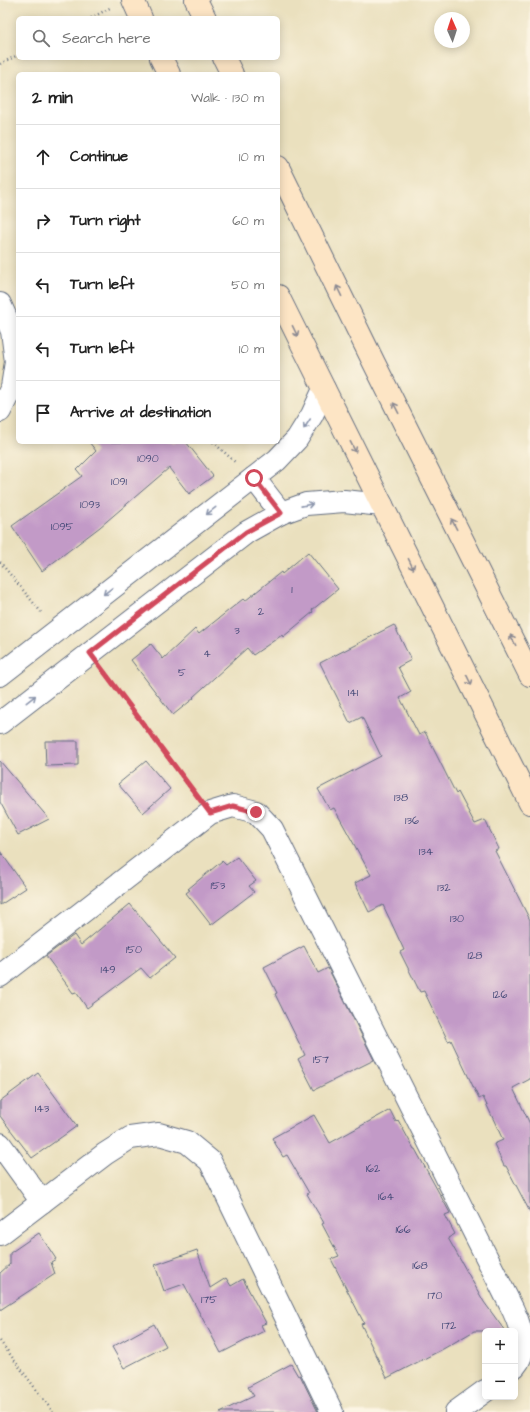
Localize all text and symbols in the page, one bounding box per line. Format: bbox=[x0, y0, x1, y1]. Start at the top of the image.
north arrow bbox=[434, 12, 470, 48]
search box bbox=[16, 16, 280, 60]
icon: search bbox=[30, 27, 52, 49]
text: Search here bbox=[62, 28, 151, 49]
text: 2 min bbox=[32, 86, 73, 110]
text: Walk · 130 m bbox=[191, 89, 264, 107]
icon: ahead bbox=[32, 146, 54, 168]
text: Continue bbox=[70, 146, 128, 167]
text: 10 m bbox=[239, 148, 264, 166]
icon: right bbox=[32, 210, 54, 232]
text: Turn right bbox=[70, 210, 141, 231]
text: 60 m bbox=[232, 212, 264, 230]
icon: left bbox=[32, 274, 54, 296]
text: Turn left bbox=[70, 274, 134, 295]
text: 50 m bbox=[231, 276, 264, 294]
one-way arrow bbox=[335, 285, 342, 297]
one-way arrow bbox=[292, 325, 299, 337]
icon: left bbox=[32, 338, 54, 360]
text: Turn left bbox=[70, 338, 134, 359]
text: 10 m bbox=[239, 340, 264, 358]
icon: arrive bbox=[32, 402, 54, 424]
text: Arrive at destination bbox=[70, 402, 211, 423]
one-way arrow bbox=[392, 402, 399, 414]
one-way arrow bbox=[302, 418, 310, 430]
one-way arrow bbox=[350, 441, 357, 453]
house number: 1090 bbox=[137, 451, 159, 466]
route start bbox=[245, 469, 263, 487]
house number: 1091 bbox=[111, 474, 128, 489]
house number: 1093 bbox=[80, 497, 101, 512]
one-way arrow bbox=[300, 501, 313, 509]
one-way arrow bbox=[206, 506, 217, 515]
one-way arrow bbox=[450, 518, 458, 530]
house number: 1095 bbox=[51, 519, 73, 534]
one-way arrow bbox=[408, 557, 415, 569]
house number: 1 bbox=[291, 582, 293, 597]
one-way arrow bbox=[103, 586, 114, 595]
house number: 2 bbox=[258, 604, 265, 619]
house number: 3 bbox=[234, 623, 240, 638]
one-way arrow bbox=[508, 635, 516, 647]
house number: 4 bbox=[203, 646, 211, 661]
house number: 5 bbox=[178, 665, 186, 680]
one-way arrow bbox=[466, 674, 473, 686]
house number: 141 bbox=[348, 685, 359, 700]
one-way arrow bbox=[25, 695, 36, 704]
house number: 138 bbox=[394, 790, 408, 805]
route end bbox=[247, 803, 265, 821]
house number: 136 bbox=[405, 813, 419, 828]
house number: 134 bbox=[419, 844, 434, 859]
house number: 153 bbox=[211, 878, 226, 893]
house number: 132 bbox=[437, 880, 451, 895]
house number: 130 bbox=[450, 911, 464, 926]
house number: 150 bbox=[126, 942, 142, 957]
house number: 128 bbox=[468, 948, 482, 963]
house number: 149 bbox=[100, 962, 116, 977]
house number: 126 bbox=[493, 987, 507, 1002]
house number: 157 bbox=[313, 1052, 329, 1067]
house number: 143 bbox=[35, 1101, 50, 1116]
house number: 162 bbox=[366, 1161, 381, 1176]
house number: 164 bbox=[378, 1189, 394, 1204]
house number: 166 bbox=[395, 1222, 411, 1237]
house number: 168 bbox=[412, 1258, 428, 1273]
house number: 170 bbox=[427, 1288, 443, 1303]
house number: 175 bbox=[201, 1292, 217, 1307]
house number: 172 bbox=[442, 1318, 457, 1333]
map controls bbox=[482, 1328, 518, 1400]
button: + bbox=[482, 1328, 518, 1364]
button: − bbox=[482, 1364, 518, 1400]

